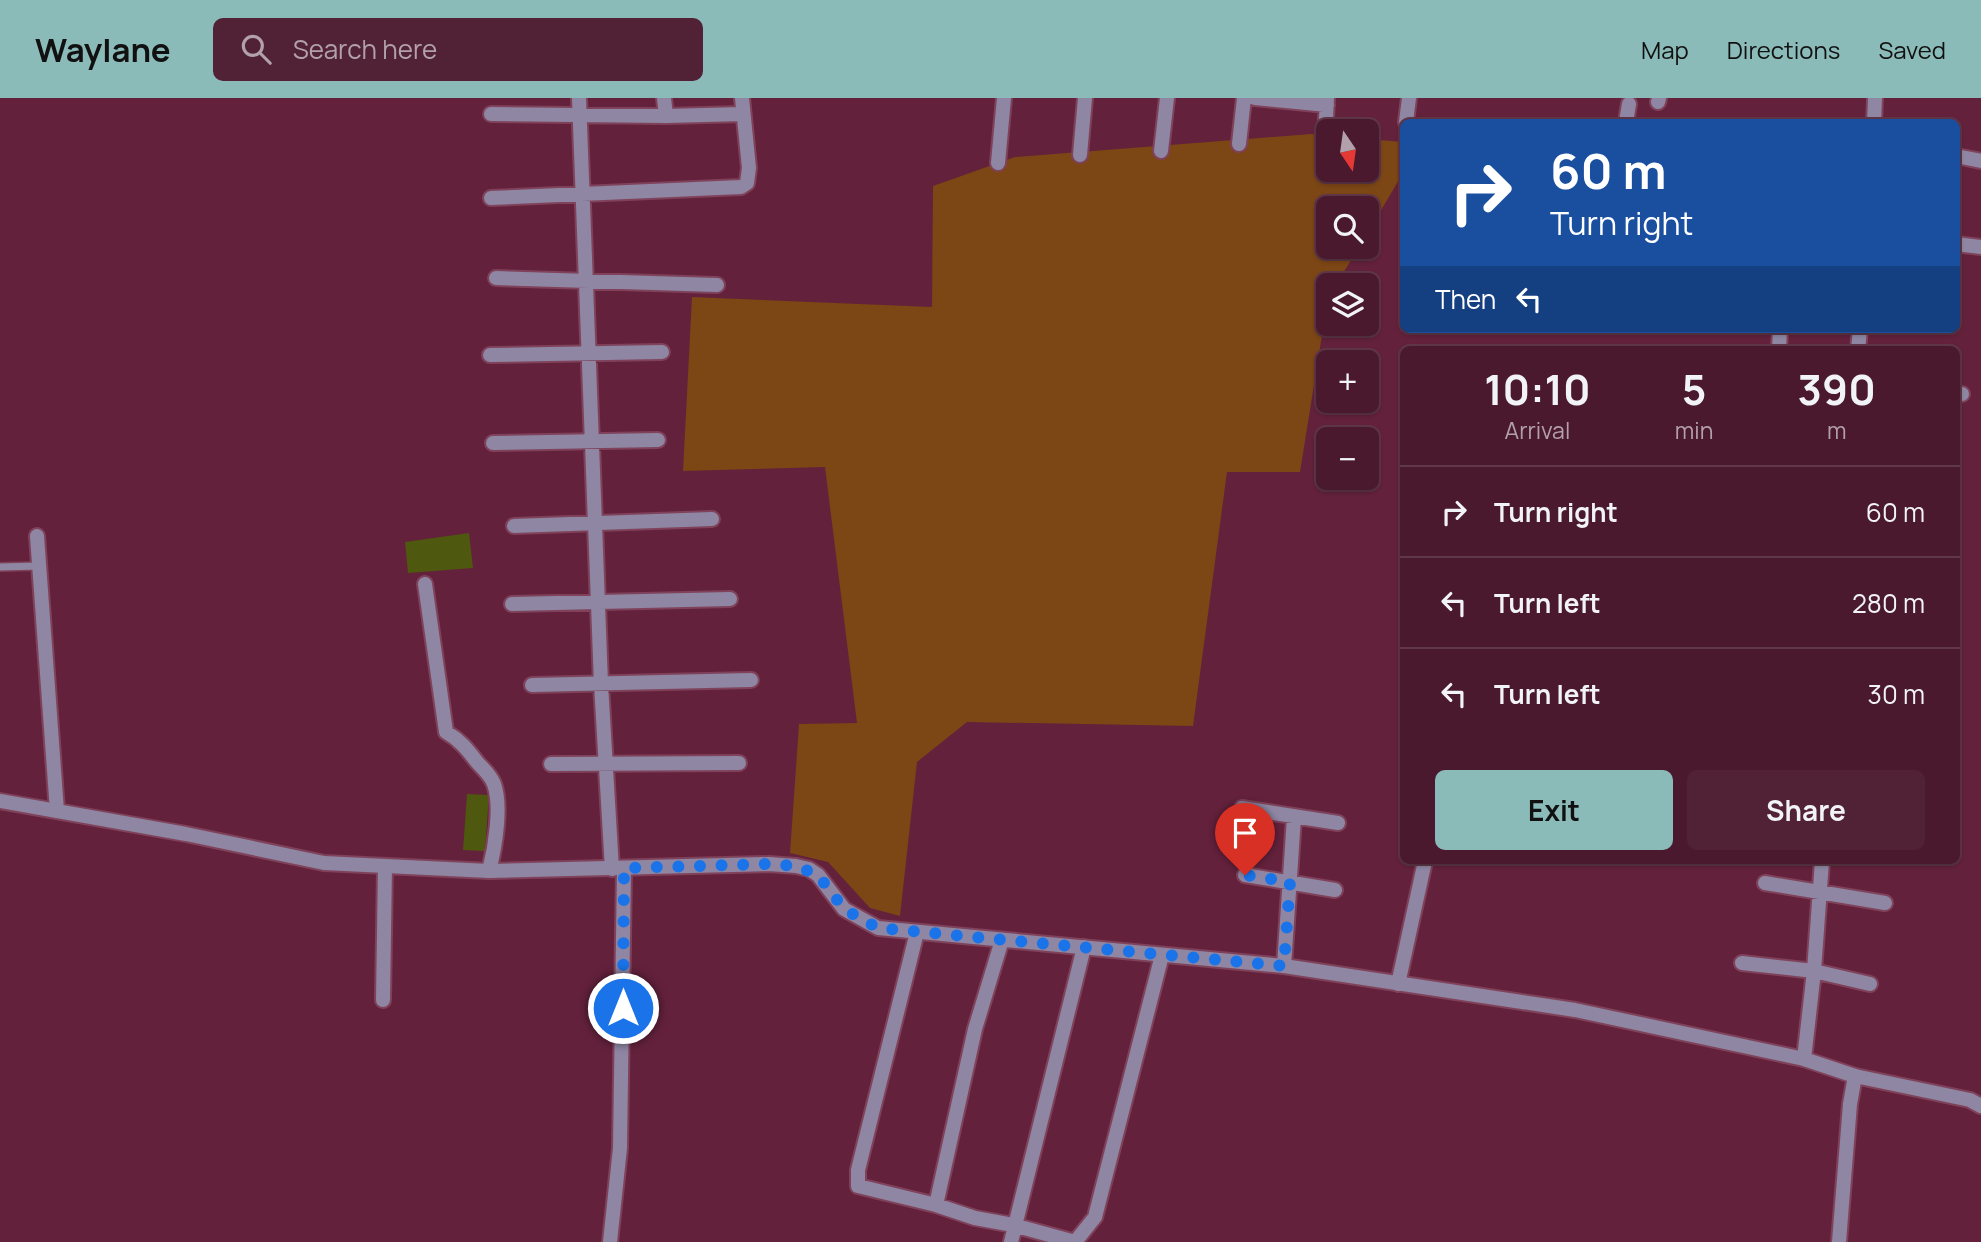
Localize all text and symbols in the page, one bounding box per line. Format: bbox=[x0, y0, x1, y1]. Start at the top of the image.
search box bbox=[213, 18, 703, 81]
text: Waylane bbox=[35, 27, 171, 72]
icon: search bbox=[237, 30, 275, 68]
text: Search here bbox=[293, 31, 437, 67]
text: Map bbox=[1641, 33, 1689, 66]
text: Directions bbox=[1727, 33, 1840, 66]
text: Saved bbox=[1878, 33, 1946, 66]
north arrow bbox=[1316, 119, 1379, 182]
map controls bbox=[1316, 119, 1379, 490]
text: 60 m bbox=[1550, 137, 1667, 204]
icon: right bbox=[1435, 147, 1526, 238]
button: search bbox=[1316, 196, 1379, 259]
text: Turn right bbox=[1550, 201, 1693, 245]
button: layers bbox=[1316, 273, 1379, 336]
icon: left bbox=[1510, 280, 1548, 318]
text: Then bbox=[1435, 281, 1496, 317]
button: + bbox=[1316, 350, 1379, 413]
text: 10:10 bbox=[1484, 360, 1591, 418]
text: 5 bbox=[1682, 360, 1706, 418]
text: 390 bbox=[1798, 360, 1876, 418]
text: Arrival bbox=[1505, 414, 1570, 446]
text: min bbox=[1675, 414, 1713, 446]
text: m bbox=[1827, 414, 1846, 446]
button: − bbox=[1316, 427, 1379, 490]
icon: right bbox=[1435, 493, 1473, 531]
text: Turn right bbox=[1494, 494, 1618, 530]
text: 60 m bbox=[1866, 494, 1925, 530]
icon: left bbox=[1435, 584, 1473, 622]
text: Turn left bbox=[1494, 585, 1601, 621]
text: 280 m bbox=[1852, 585, 1925, 621]
icon: left bbox=[1435, 675, 1473, 713]
text: Turn left bbox=[1494, 676, 1601, 712]
text: 30 m bbox=[1868, 676, 1925, 712]
button: Exit bbox=[1435, 770, 1673, 850]
button: Share bbox=[1687, 770, 1925, 850]
pin bbox=[1215, 803, 1275, 875]
icon: arrive bbox=[1226, 814, 1264, 852]
position arrow bbox=[586, 971, 660, 1045]

